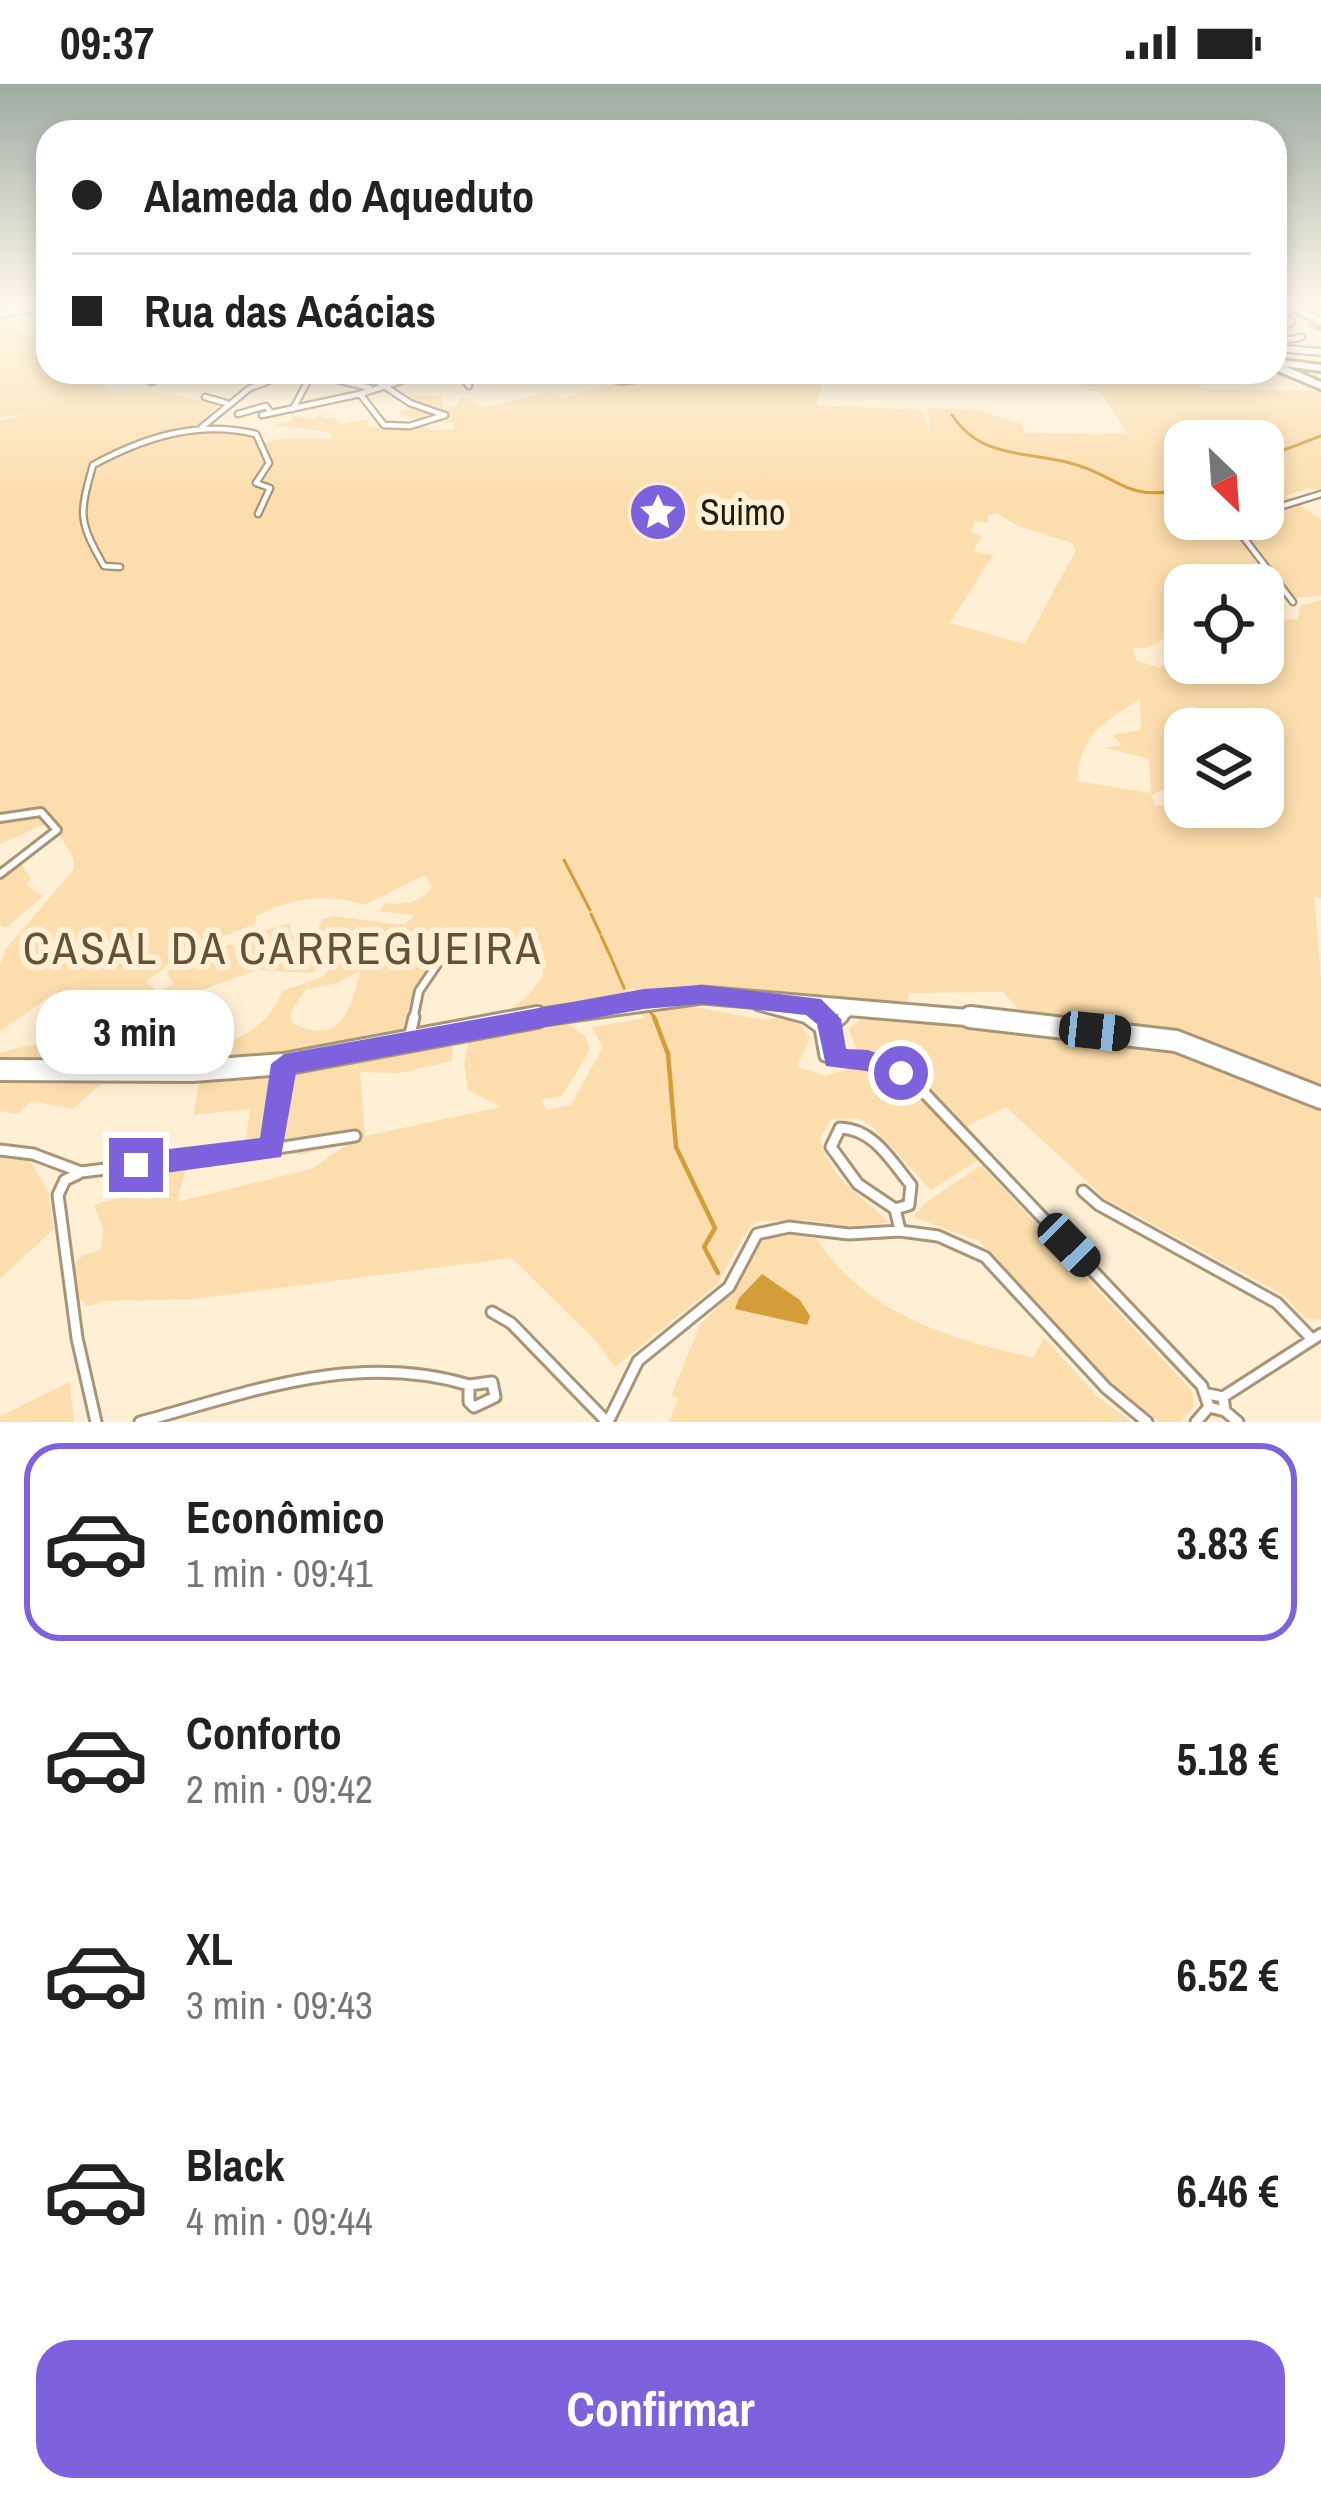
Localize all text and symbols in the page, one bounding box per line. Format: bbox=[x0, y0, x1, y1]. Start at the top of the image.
text: 09:37 bbox=[60, 12, 154, 73]
text: Alameda do Aqueduto bbox=[144, 165, 534, 226]
text: Rua das Acácias bbox=[144, 280, 436, 341]
north arrow bbox=[1164, 420, 1284, 540]
map controls bbox=[1164, 420, 1284, 828]
place icon: Suimo bbox=[627, 481, 689, 543]
place label: Suimo bbox=[700, 488, 785, 536]
button: locate bbox=[1164, 564, 1284, 684]
button: layers bbox=[1164, 708, 1284, 828]
district label: CASAL DA CARREGUEIRA bbox=[23, 917, 543, 978]
callout: 3 min bbox=[37, 991, 235, 1075]
text: 3 min bbox=[93, 1006, 177, 1058]
car bbox=[1057, 1009, 1133, 1053]
route start bbox=[874, 1046, 928, 1100]
route end bbox=[109, 1138, 163, 1192]
car bbox=[1031, 1207, 1107, 1283]
text: Econômico bbox=[186, 1486, 385, 1547]
icon: car bbox=[42, 1488, 150, 1596]
text: 3.83 € bbox=[1176, 1512, 1279, 1573]
text: 1 min · 09:41 bbox=[186, 1547, 373, 1599]
text: Conforto bbox=[186, 1702, 342, 1763]
icon: car bbox=[42, 1704, 150, 1812]
text: 5.18 € bbox=[1176, 1728, 1279, 1789]
text: 2 min · 09:42 bbox=[186, 1763, 373, 1815]
text: XL bbox=[186, 1918, 233, 1979]
icon: car bbox=[42, 1920, 150, 2028]
text: 6.52 € bbox=[1176, 1944, 1279, 2005]
text: 3 min · 09:43 bbox=[186, 1979, 373, 2031]
text: Black bbox=[186, 2134, 284, 2195]
icon: car bbox=[42, 2136, 150, 2244]
text: 6.46 € bbox=[1176, 2160, 1279, 2221]
text: 4 min · 09:44 bbox=[186, 2195, 373, 2247]
button: Confirmar bbox=[36, 2340, 1285, 2478]

